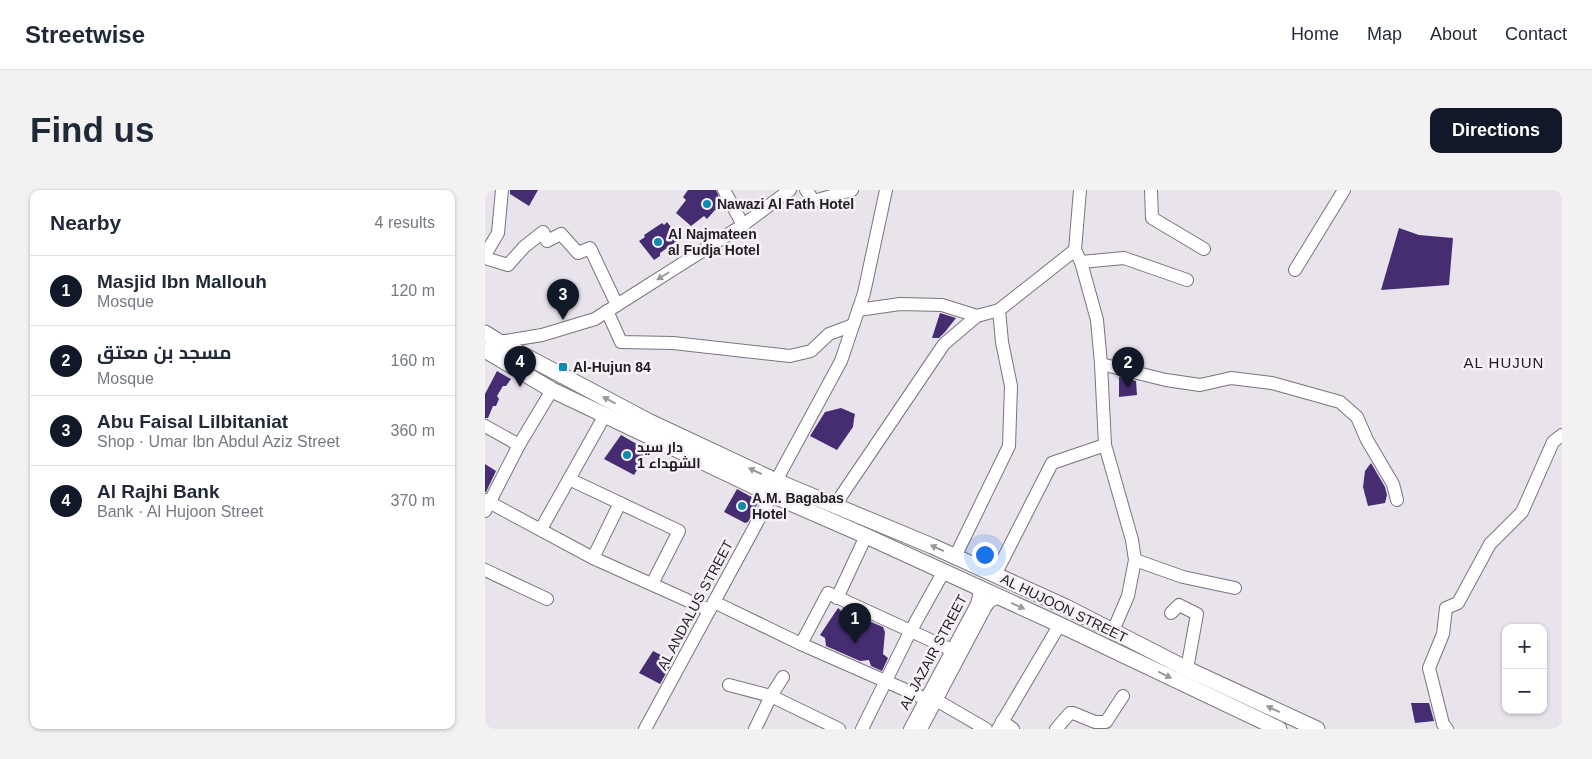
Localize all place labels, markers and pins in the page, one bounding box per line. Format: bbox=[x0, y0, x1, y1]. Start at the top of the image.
place label: Nawazi Al Fath Hotel bbox=[717, 196, 854, 212]
marker: Nawazi Al Fath Hotel bbox=[701, 198, 713, 210]
place label: Al Najmateen al Fudja Hotel bbox=[668, 226, 760, 258]
marker: Al Najmateen al Fudja Hotel bbox=[652, 236, 664, 248]
pin: 3 bbox=[547, 279, 579, 320]
pin: 4 bbox=[504, 346, 536, 387]
pin: 2 bbox=[1112, 347, 1144, 388]
place label: Al-Hujun 84 bbox=[573, 359, 651, 375]
marker: Al-Hujun 84 bbox=[557, 361, 569, 373]
place label: دار سيد الشهداء 1 bbox=[637, 439, 701, 472]
marker: دار سيد الشهداء 1 bbox=[621, 449, 633, 461]
place label: A.M. Bagabas Hotel bbox=[752, 490, 844, 522]
marker: A.M. Bagabas Hotel bbox=[736, 500, 748, 512]
pin: 1 bbox=[839, 603, 871, 644]

